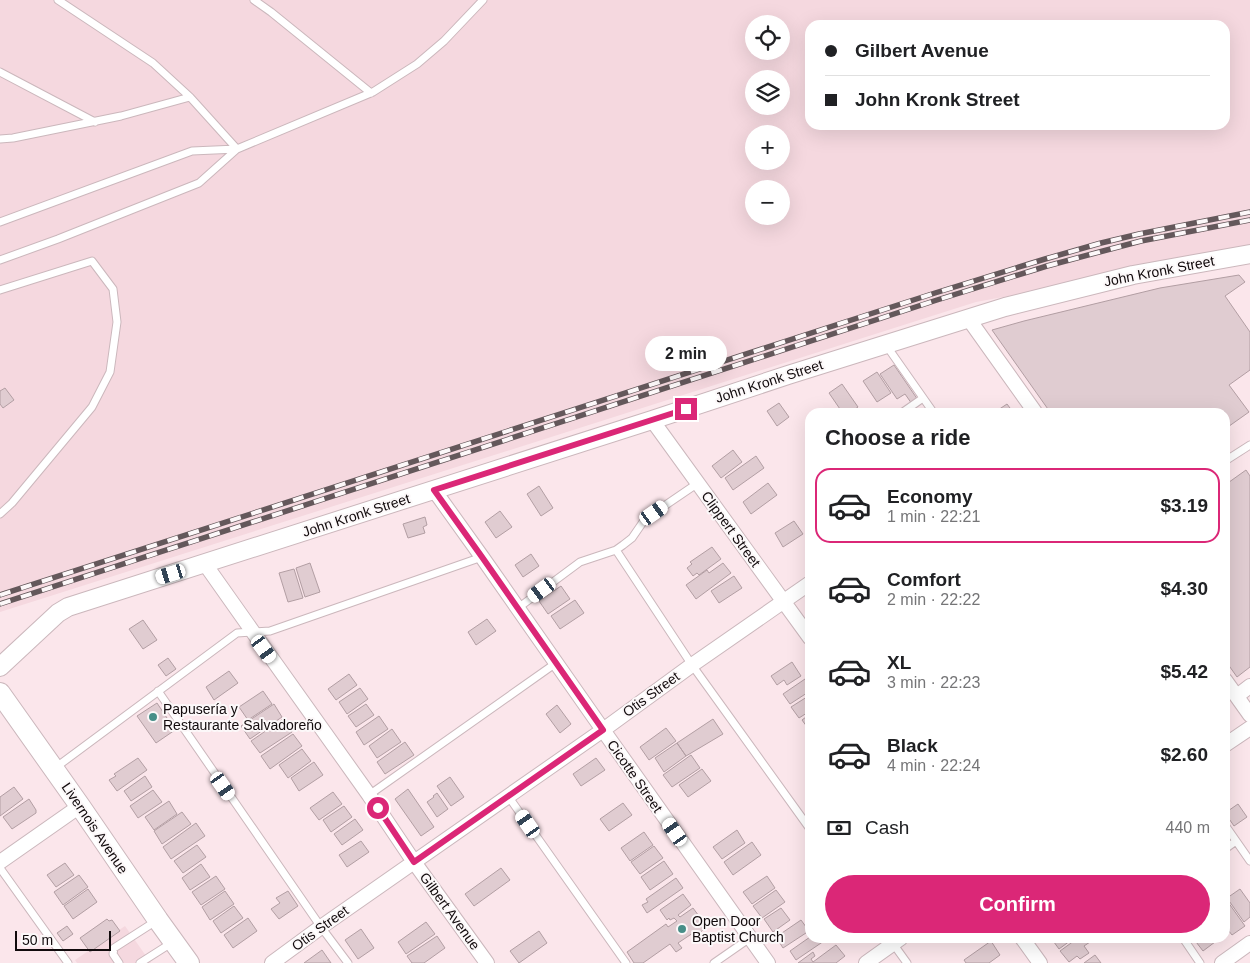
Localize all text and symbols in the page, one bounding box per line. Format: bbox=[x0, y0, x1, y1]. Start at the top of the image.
map controls bbox=[745, 15, 790, 225]
button: locate bbox=[745, 15, 790, 60]
text: Gilbert Avenue bbox=[855, 40, 989, 61]
button: layers bbox=[745, 70, 790, 115]
text: John Kronk Street bbox=[855, 89, 1020, 110]
button: + bbox=[745, 125, 790, 170]
button: − bbox=[745, 180, 790, 225]
street label: John Kronk Street bbox=[1102, 252, 1216, 290]
callout: 2 min bbox=[645, 336, 727, 372]
text: 2 min bbox=[665, 345, 707, 362]
street label: John Kronk Street bbox=[713, 356, 825, 406]
route end bbox=[675, 398, 697, 420]
text: Choose a ride bbox=[825, 425, 970, 450]
icon: car bbox=[827, 483, 872, 528]
text: Economy bbox=[887, 486, 973, 507]
street label: Clippert Street bbox=[698, 488, 764, 570]
street label: John Kronk Street bbox=[300, 490, 412, 540]
text: $3.19 bbox=[1160, 495, 1208, 516]
car bbox=[637, 498, 670, 528]
text: 1 min · 22:21 bbox=[887, 508, 980, 525]
car bbox=[154, 562, 187, 586]
icon: car bbox=[827, 566, 872, 611]
text: Comfort bbox=[887, 569, 961, 590]
car bbox=[525, 575, 558, 605]
text: $4.30 bbox=[1160, 578, 1208, 599]
text: 2 min · 22:22 bbox=[887, 591, 980, 608]
car bbox=[249, 632, 278, 666]
icon: car bbox=[827, 649, 872, 694]
text: XL bbox=[887, 652, 911, 673]
text: $5.42 bbox=[1160, 661, 1208, 682]
street label: Otis Street bbox=[620, 668, 683, 720]
text: 3 min · 22:23 bbox=[887, 674, 980, 691]
place label: Papusería y Restaurante Salvadoreño bbox=[163, 701, 322, 733]
marker: Papusería y Restaurante Salvadoreño bbox=[147, 711, 159, 723]
icon: car bbox=[827, 732, 872, 777]
text: Black bbox=[887, 735, 938, 756]
street label: Cicotte Street bbox=[604, 737, 666, 815]
text: $2.60 bbox=[1160, 744, 1208, 765]
text: 4 min · 22:24 bbox=[887, 757, 980, 774]
car bbox=[208, 769, 237, 803]
street label: Livernois Avenue bbox=[59, 779, 131, 877]
route start bbox=[367, 797, 389, 819]
car bbox=[513, 807, 542, 841]
icon: cash bbox=[825, 814, 853, 842]
car bbox=[660, 815, 689, 849]
text: Cash bbox=[865, 817, 909, 838]
text: 440 m bbox=[1166, 819, 1210, 836]
street label: Gilbert Avenue bbox=[417, 869, 484, 953]
button: Confirm bbox=[825, 875, 1210, 933]
street label: Otis Street bbox=[289, 902, 352, 954]
place label: Open Door Baptist Church bbox=[692, 913, 784, 945]
marker: Open Door Baptist Church bbox=[676, 923, 688, 935]
scale bar bbox=[15, 928, 111, 951]
text: 50 m bbox=[22, 932, 53, 948]

